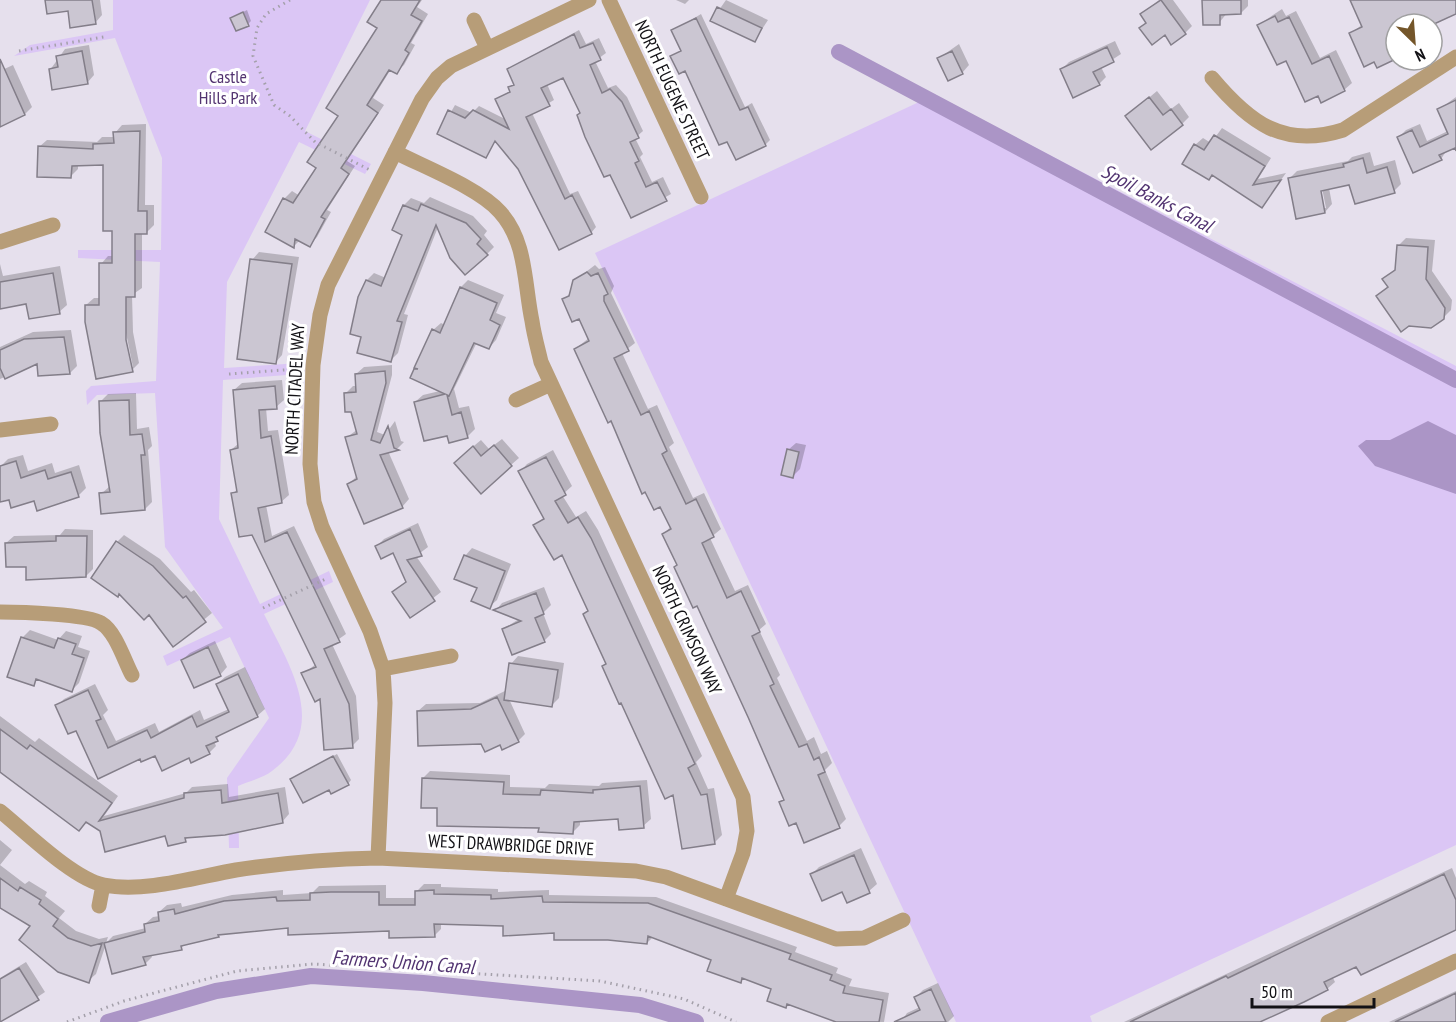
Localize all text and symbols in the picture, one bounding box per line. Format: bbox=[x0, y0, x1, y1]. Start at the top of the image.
north arrow bbox=[1384, 12, 1444, 72]
street label: NORTH EUGENE STREET bbox=[630, 16, 715, 163]
text: N bbox=[1412, 45, 1428, 66]
park label: Castle Hills Park bbox=[199, 65, 257, 109]
water label: Spoil Banks Canal bbox=[1097, 158, 1219, 239]
street label: NORTH CITADEL WAY bbox=[280, 322, 309, 455]
street label: NORTH CRIMSON WAY bbox=[648, 562, 728, 699]
street label: WEST DRAWBRIDGE DRIVE bbox=[427, 829, 595, 860]
water label: Farmers Union Canal bbox=[331, 944, 478, 980]
scale bar bbox=[1252, 971, 1374, 1009]
text: 50 m bbox=[1261, 980, 1293, 1003]

